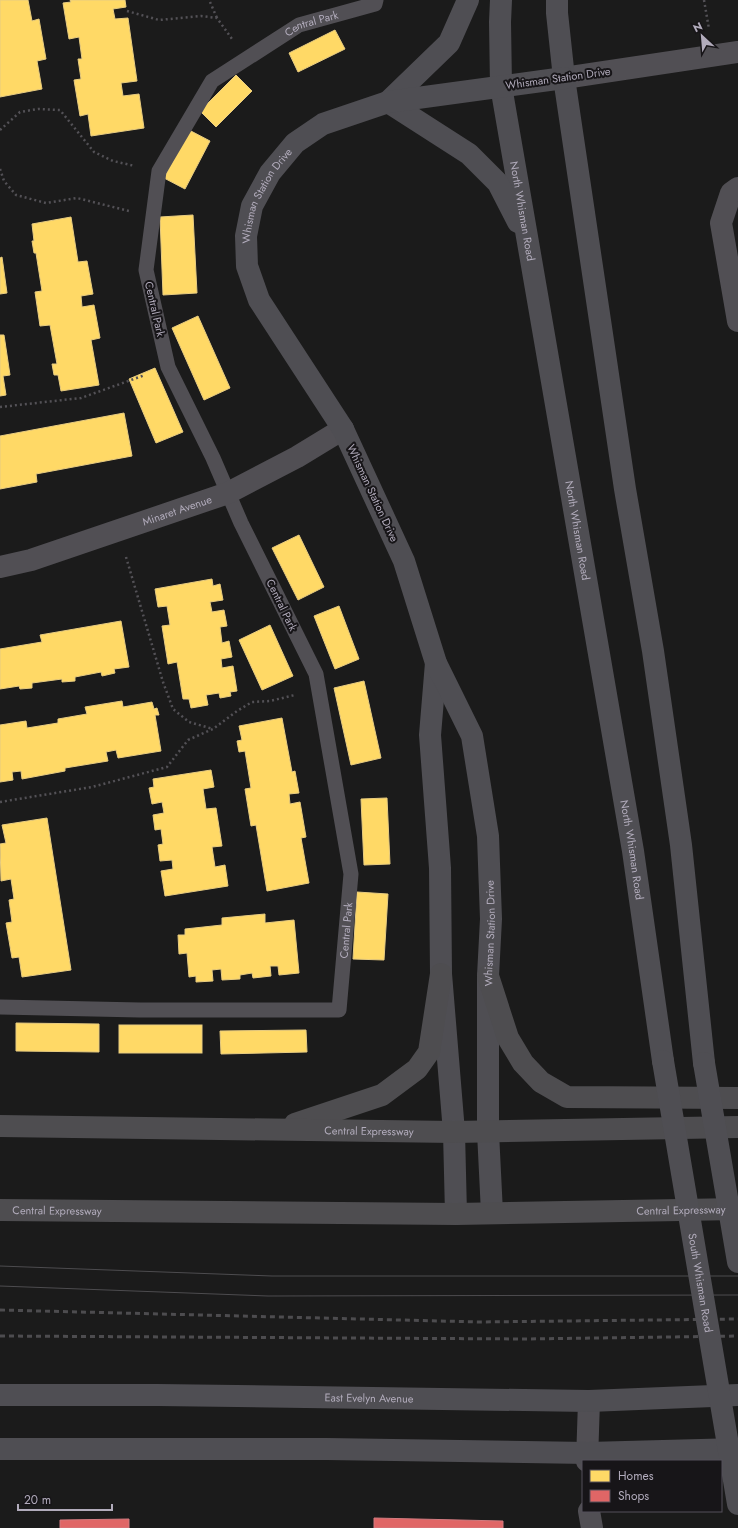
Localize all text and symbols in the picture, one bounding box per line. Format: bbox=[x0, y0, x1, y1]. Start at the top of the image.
street label: Central Park bbox=[281, 6, 340, 40]
north arrow bbox=[682, 16, 722, 56]
text: N bbox=[690, 18, 705, 36]
street label: Whisman Station Drive bbox=[504, 63, 612, 93]
street label: Whisman Station Drive bbox=[238, 144, 296, 244]
street label: North Whisman Road bbox=[506, 160, 539, 262]
street label: Central Park bbox=[141, 280, 169, 338]
street label: Whisman Station Drive bbox=[343, 442, 403, 545]
street label: North Whisman Road bbox=[561, 479, 594, 581]
street label: Minaret Avenue bbox=[140, 491, 214, 530]
street label: Central Park bbox=[263, 576, 302, 634]
street label: North Whisman Road bbox=[616, 799, 648, 901]
street label: Whisman Station Drive bbox=[480, 880, 499, 986]
street label: Central Park bbox=[336, 901, 356, 959]
street label: Central Expressway bbox=[324, 1122, 414, 1139]
street label: Central Expressway bbox=[636, 1201, 726, 1219]
street label: Central Expressway bbox=[12, 1202, 102, 1219]
street label: South Whisman Road bbox=[684, 1232, 717, 1334]
street label: East Evelyn Avenue bbox=[324, 1389, 414, 1407]
legend bbox=[582, 1460, 722, 1512]
text: Homes bbox=[618, 1467, 654, 1485]
scale bar bbox=[18, 1486, 112, 1512]
text: Shops bbox=[618, 1487, 649, 1505]
text: 20 m bbox=[24, 1491, 51, 1509]

